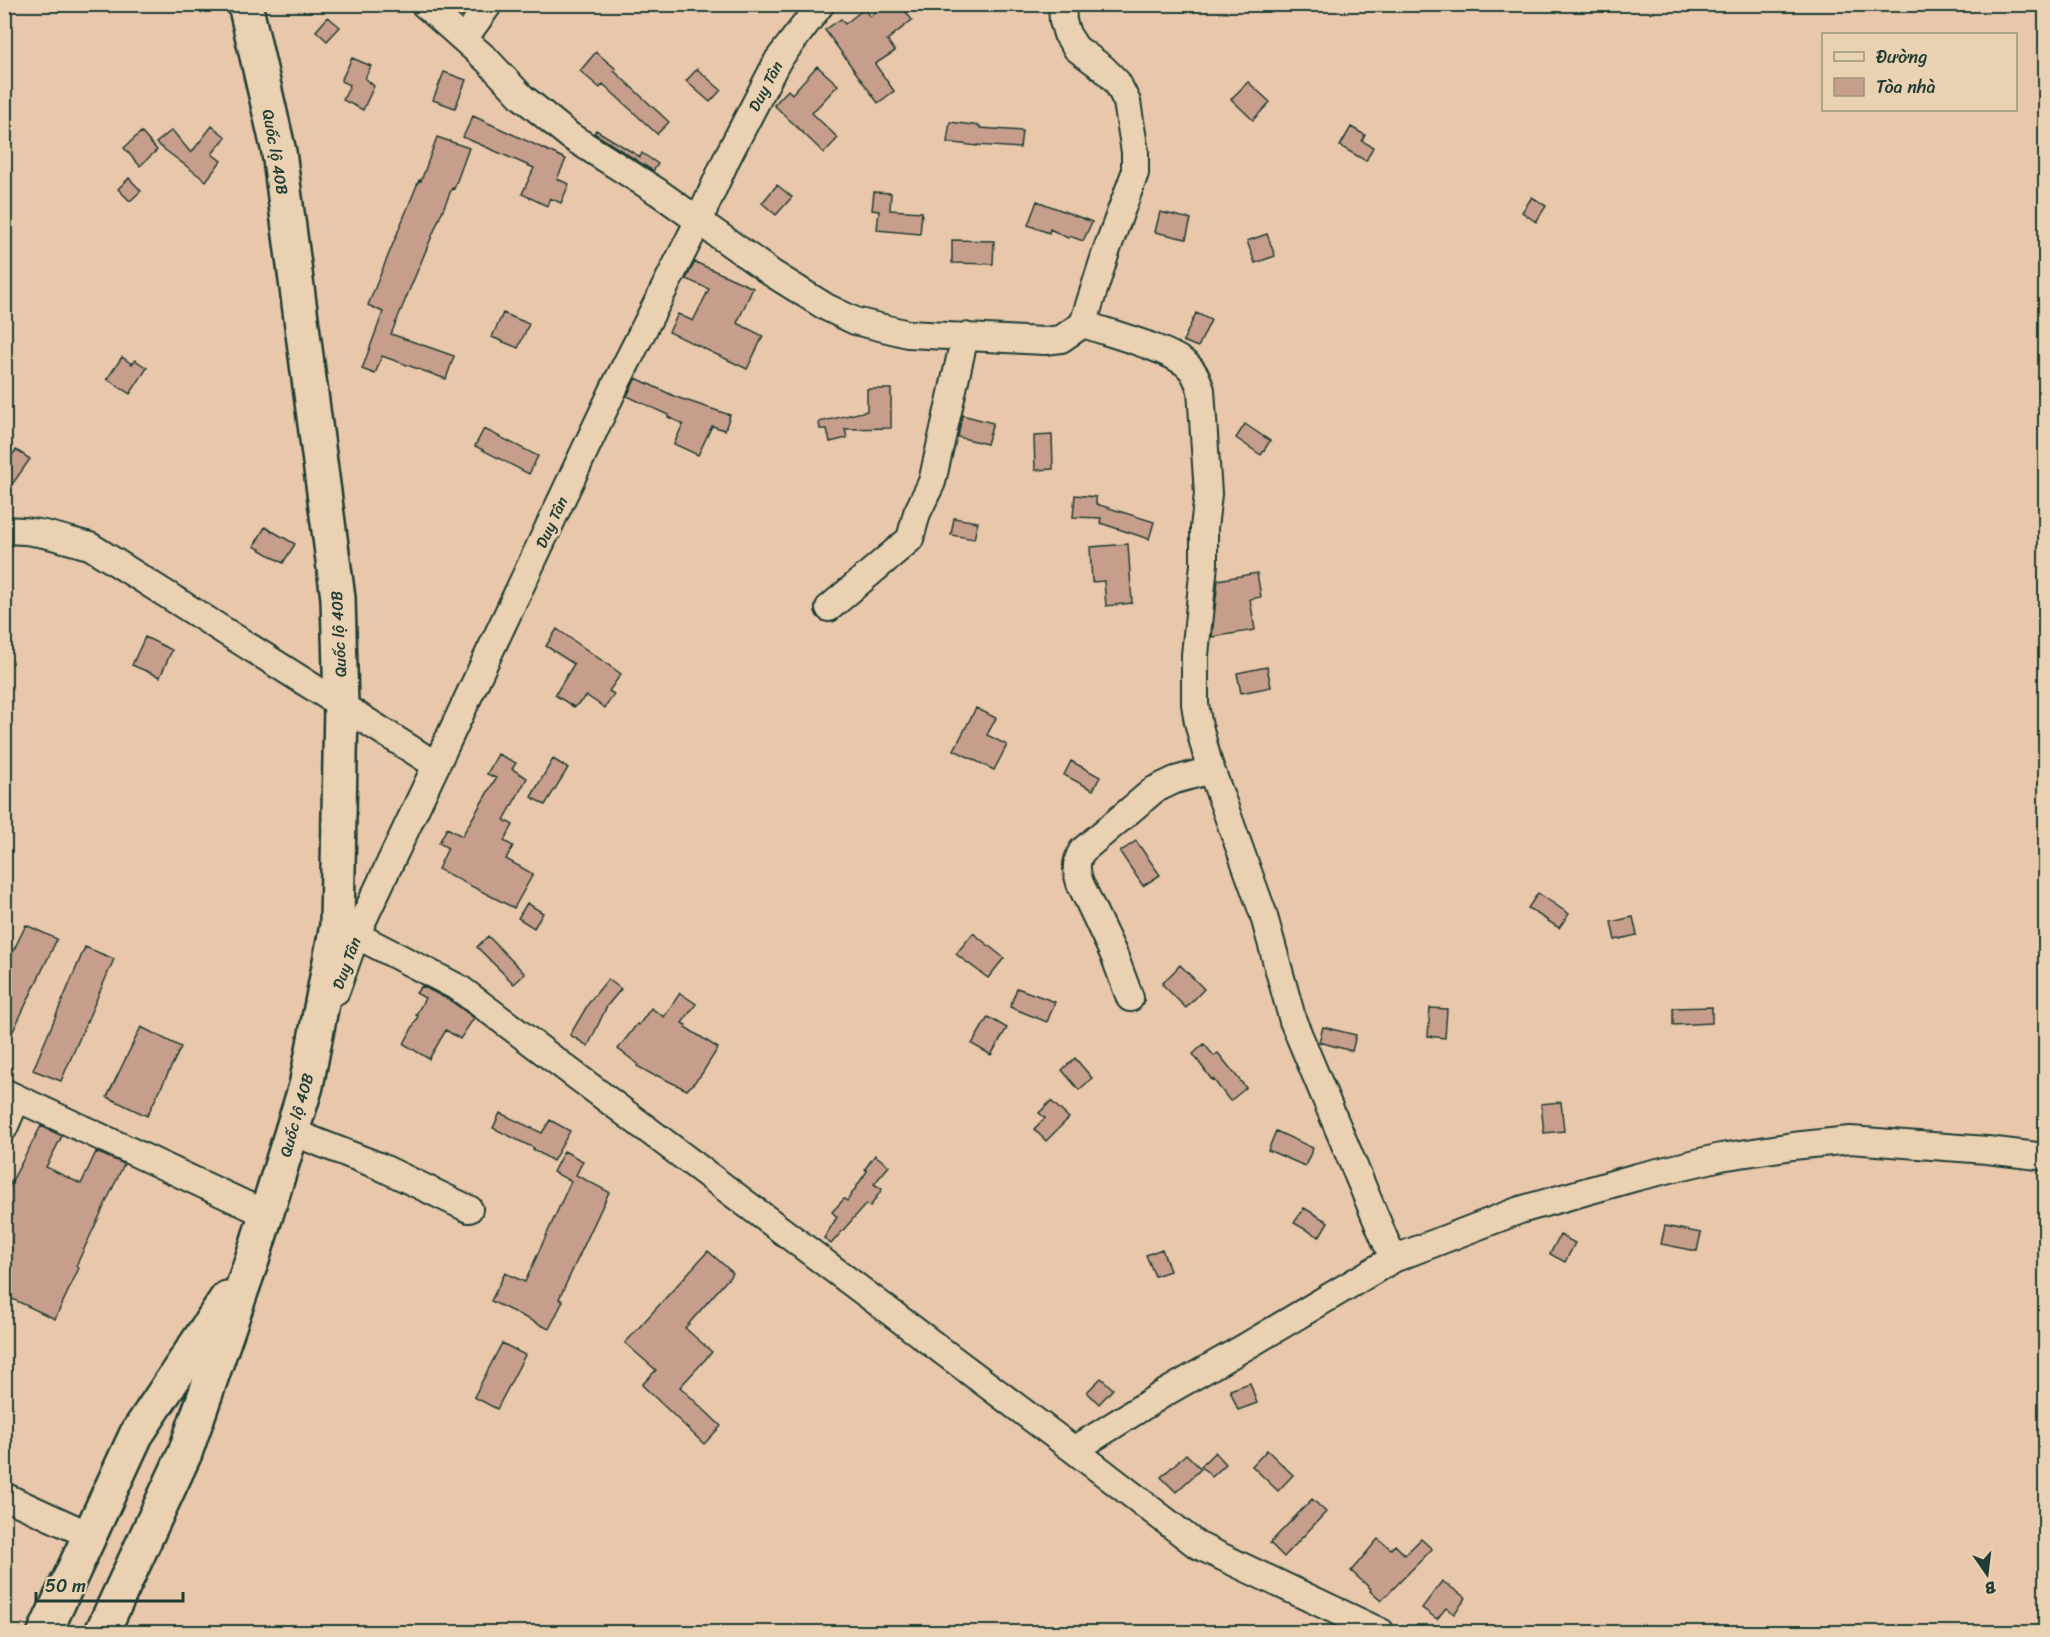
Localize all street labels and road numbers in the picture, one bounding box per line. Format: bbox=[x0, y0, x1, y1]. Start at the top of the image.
street label: Duy Tân bbox=[740, 55, 791, 117]
street label: Quốc lộ 40B bbox=[254, 107, 297, 197]
street label: Duy Tân bbox=[527, 491, 576, 553]
street label: Quốc lộ 40B bbox=[322, 590, 355, 678]
street label: Duy Tân bbox=[324, 932, 370, 994]
street label: Quốc lộ 40B bbox=[271, 1070, 322, 1161]

